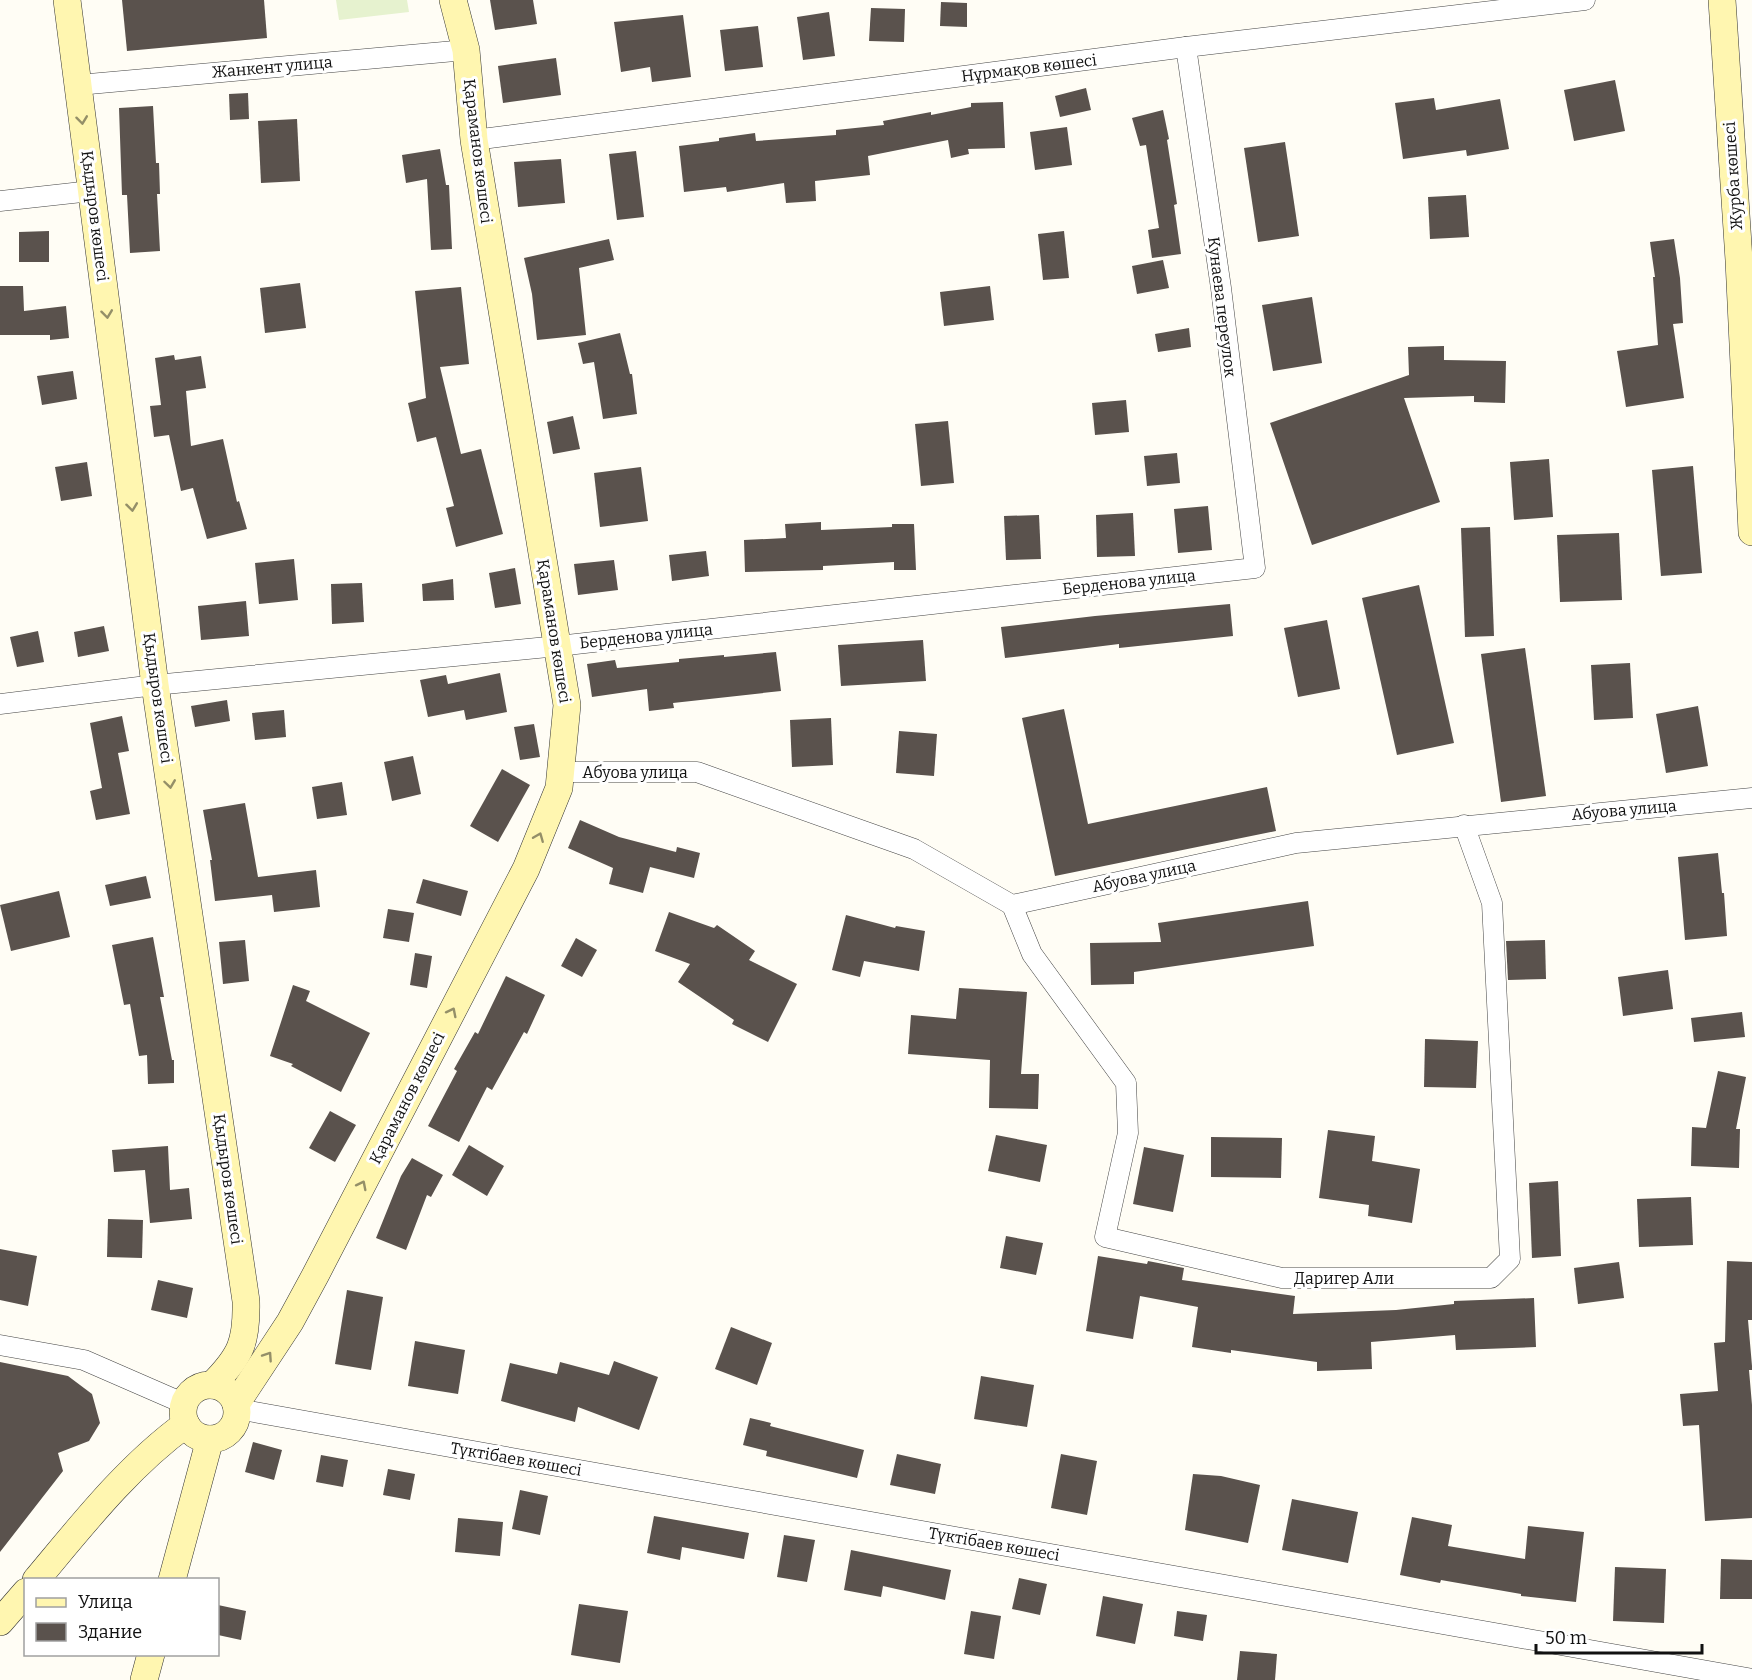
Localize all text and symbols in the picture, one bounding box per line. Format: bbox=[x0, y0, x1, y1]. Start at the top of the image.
street label: Нұрмақов көшесі bbox=[960, 50, 1098, 86]
street label: Жанкент улица bbox=[211, 52, 334, 82]
street label: Қараманов көшесі bbox=[460, 78, 496, 225]
one-way arrow bbox=[75, 116, 88, 125]
street label: Журба көшесі bbox=[1720, 121, 1746, 231]
street label: Қыдыров көшесі bbox=[78, 149, 112, 283]
street label: Кунаева переулок bbox=[1204, 236, 1240, 379]
one-way arrow bbox=[101, 309, 113, 318]
one-way arrow bbox=[126, 503, 138, 512]
street label: Қараманов көшесі bbox=[533, 558, 575, 705]
street label: Берденова улица bbox=[1061, 566, 1197, 598]
street label: Берденова улица bbox=[578, 620, 714, 652]
street label: Қыдыров көшесі bbox=[139, 631, 177, 765]
street label: Абуова улица bbox=[582, 763, 688, 782]
one-way arrow bbox=[163, 779, 175, 788]
street label: Абуова улица bbox=[1571, 796, 1678, 824]
one-way arrow bbox=[532, 833, 544, 844]
street label: Абуова улица bbox=[1090, 856, 1198, 896]
one-way arrow bbox=[445, 1007, 456, 1018]
street label: Қараманов көшесі bbox=[365, 1029, 449, 1167]
street label: Қыдыров көшесі bbox=[209, 1112, 247, 1246]
one-way arrow bbox=[355, 1180, 366, 1191]
street label: Даригер Али bbox=[1294, 1269, 1394, 1288]
one-way arrow bbox=[261, 1351, 272, 1362]
street label: Түктібаев көшесі bbox=[449, 1438, 583, 1480]
street label: Түктібаев көшесі bbox=[927, 1523, 1061, 1565]
legend bbox=[24, 1578, 219, 1656]
text: Улица bbox=[78, 1591, 133, 1613]
scale bar bbox=[1536, 1617, 1702, 1655]
text: Здание bbox=[78, 1621, 142, 1643]
text: 50 m bbox=[1545, 1627, 1587, 1649]

